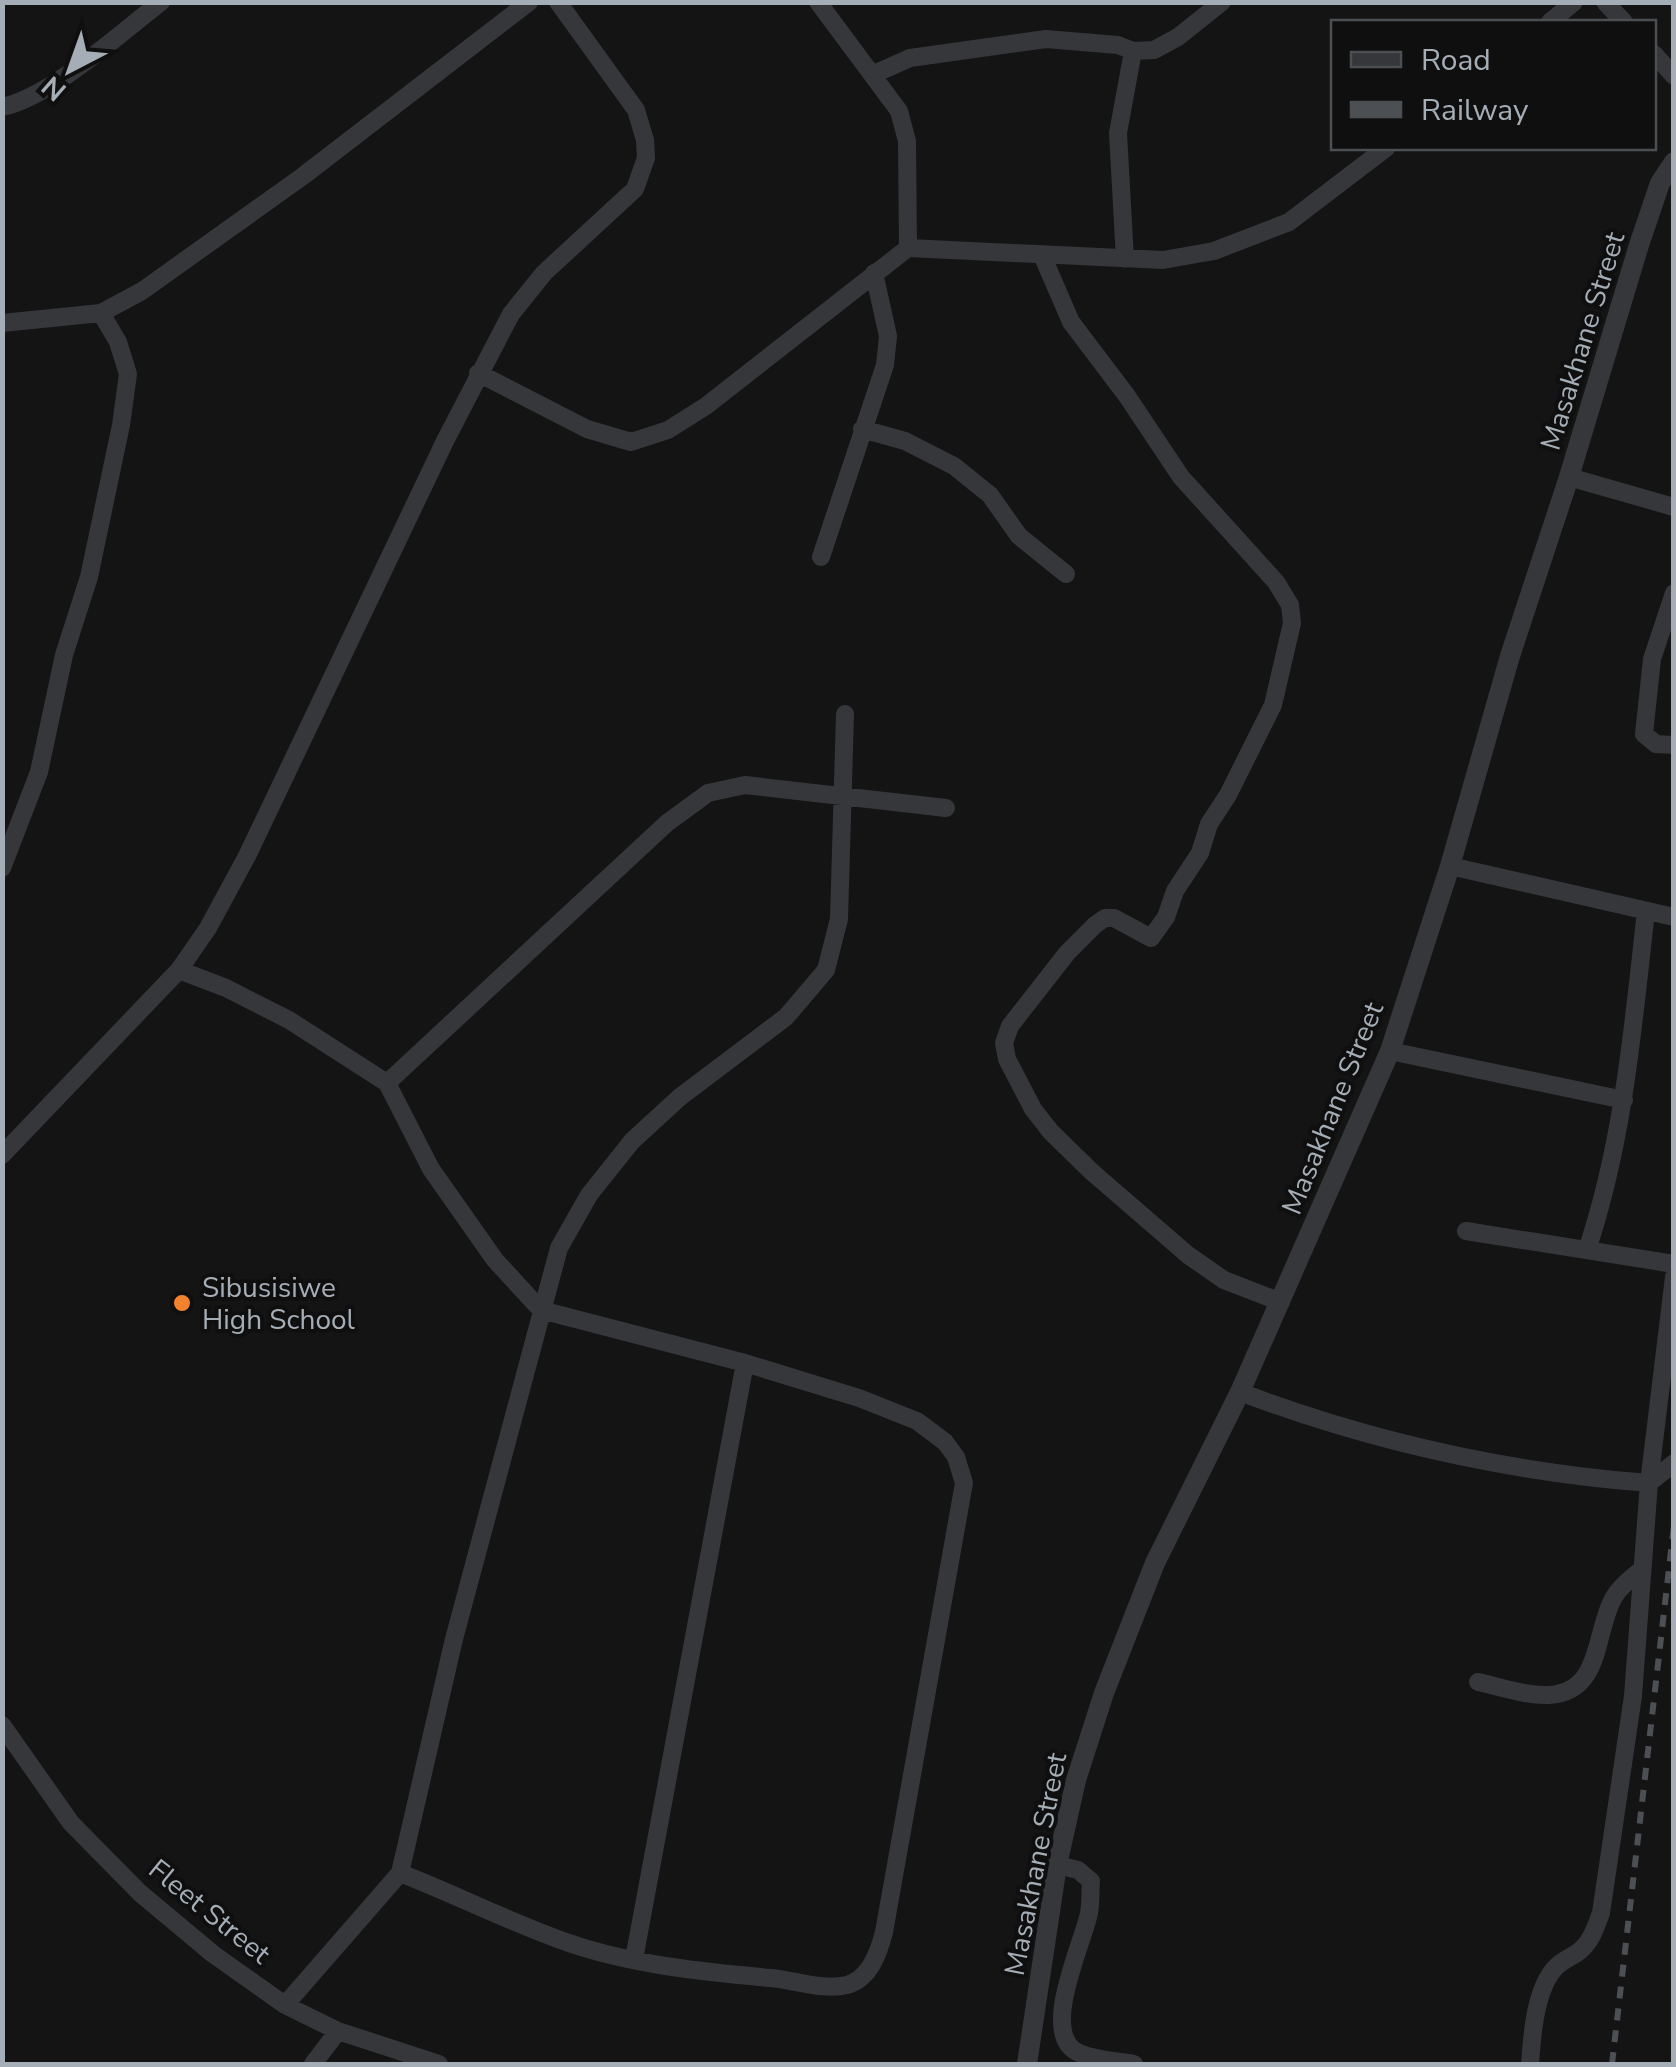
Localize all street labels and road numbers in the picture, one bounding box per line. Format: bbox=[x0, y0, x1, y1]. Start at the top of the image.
street label: Masakhane Street bbox=[1532, 227, 1634, 455]
street label: Masakhane Street bbox=[1273, 996, 1393, 1220]
street label: Masakhane Street bbox=[996, 1749, 1076, 1979]
street label: Fleet Street bbox=[140, 1851, 278, 1973]

